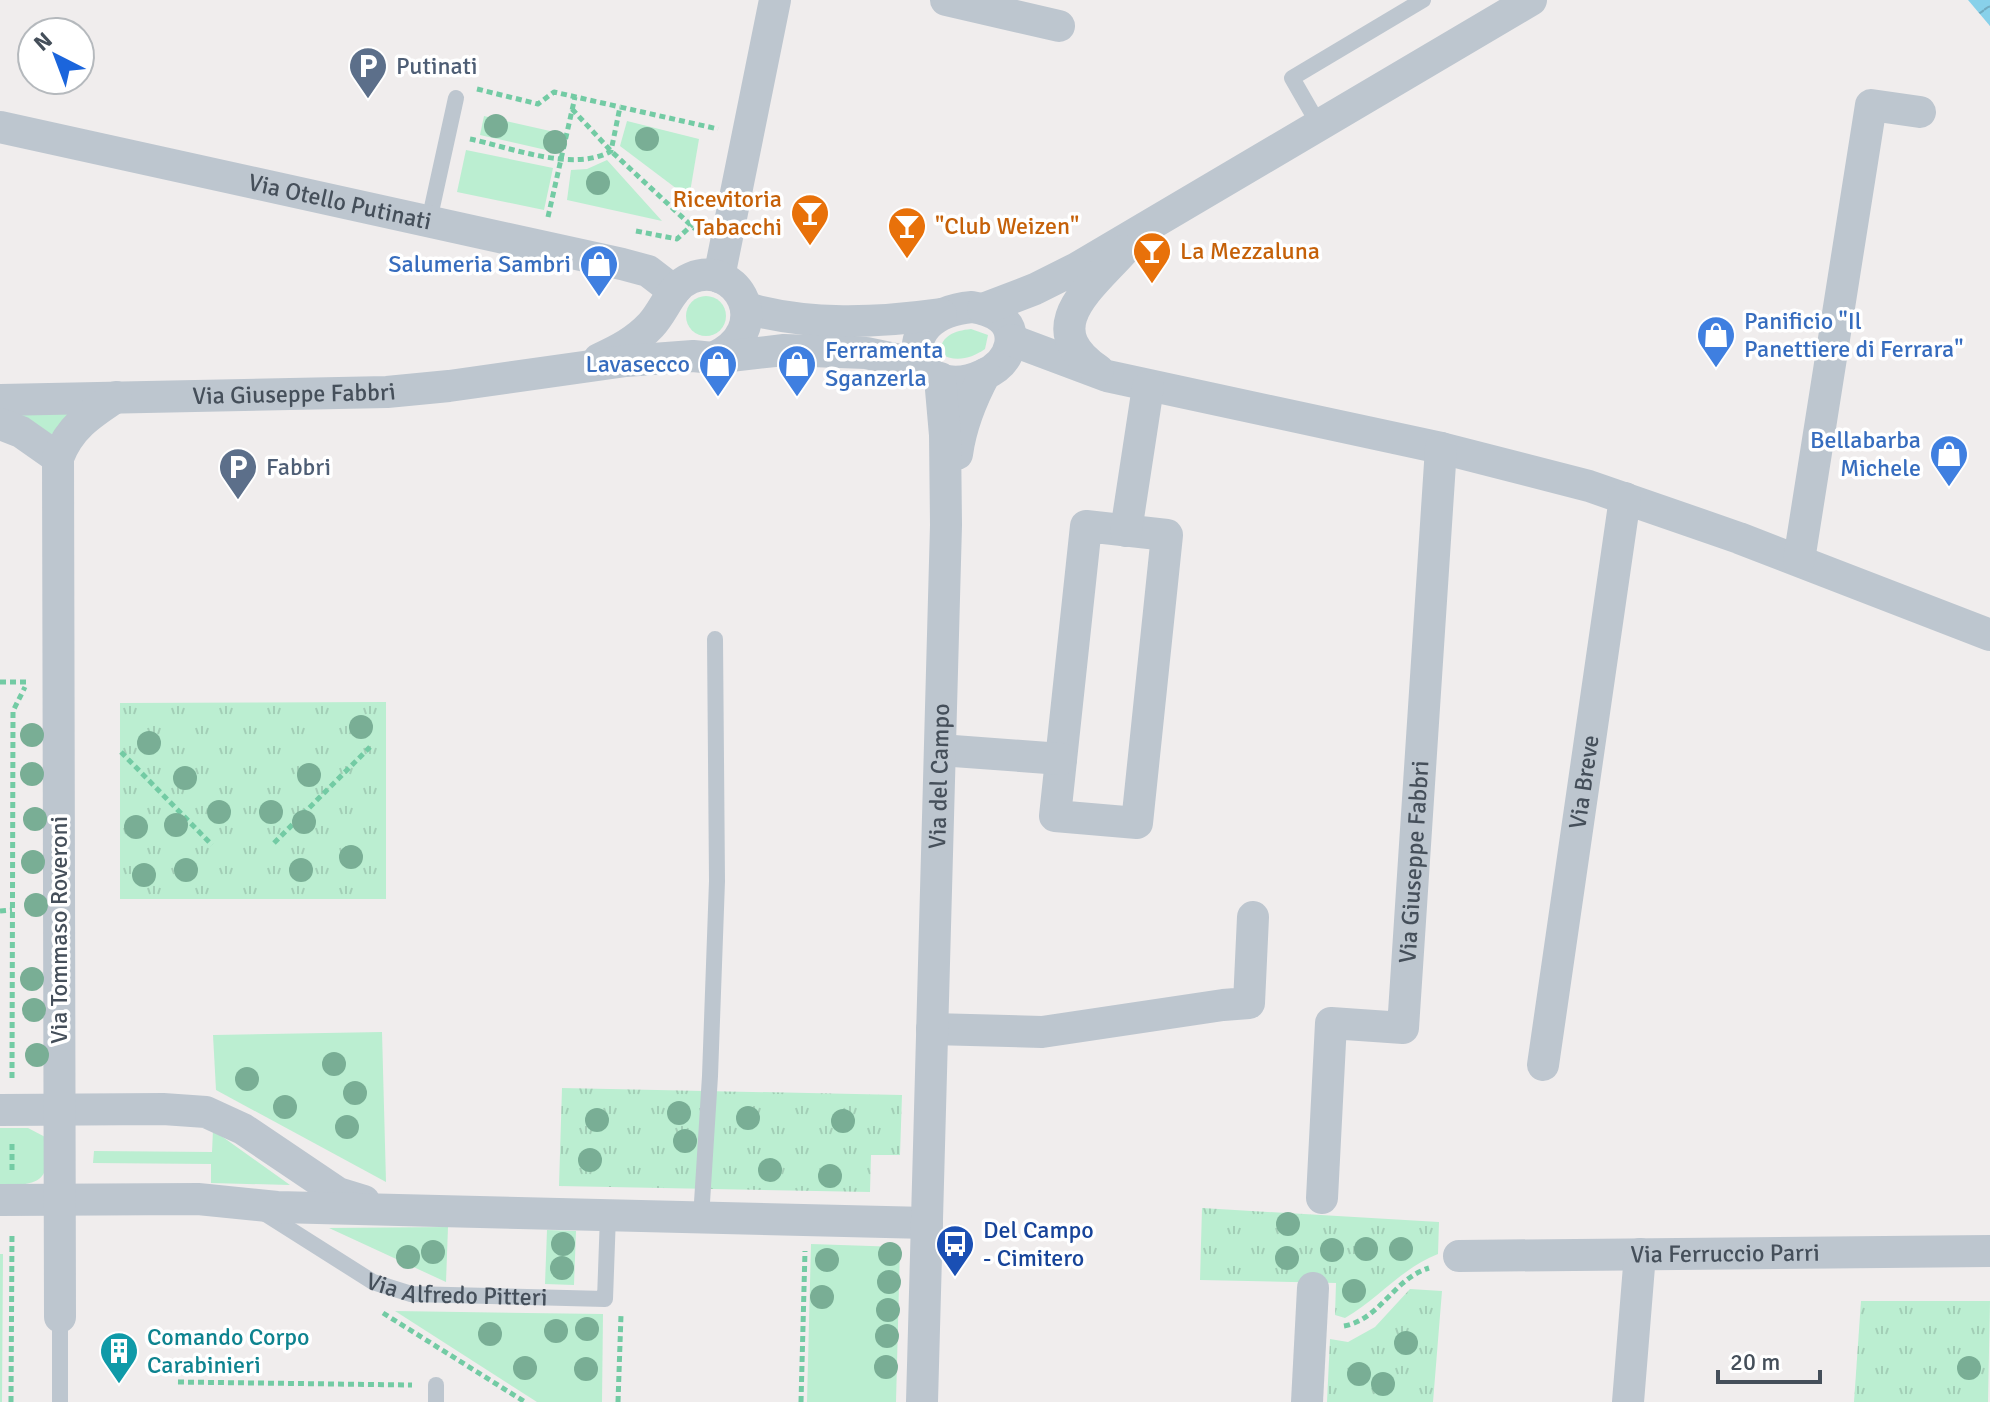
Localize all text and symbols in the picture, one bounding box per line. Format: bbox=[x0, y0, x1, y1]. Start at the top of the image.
north arrow bbox=[16, 16, 96, 96]
text: N bbox=[28, 26, 58, 57]
parking icon: Putinati bbox=[347, 45, 389, 100]
place label: Putinati bbox=[396, 51, 478, 81]
street label: Via Otello Putinati bbox=[245, 167, 434, 237]
place label: Ricevitoria Tabacchi bbox=[673, 184, 782, 242]
bar icon: Ricevitoria Tabacchi bbox=[789, 192, 831, 247]
bar icon: "Club Weizen" bbox=[886, 205, 928, 260]
place label: "Club Weizen" bbox=[935, 211, 1079, 241]
bar icon: La Mezzaluna bbox=[1131, 230, 1173, 285]
place label: La Mezzaluna bbox=[1180, 236, 1320, 266]
shop icon: Salumeria Sambri bbox=[578, 243, 620, 298]
place label: Salumeria Sambri bbox=[388, 249, 571, 279]
place label: Panificio "Il Panettiere di Ferrara" bbox=[1744, 306, 1964, 364]
shop icon: Panificio "Il Panettiere di Ferrara" bbox=[1695, 314, 1737, 369]
place label: Ferramenta Sganzerla bbox=[825, 335, 943, 393]
shop icon: Lavasecco bbox=[697, 343, 739, 398]
shop icon: Ferramenta Sganzerla bbox=[776, 343, 818, 398]
place label: Lavasecco bbox=[586, 349, 690, 379]
street label: Via Giuseppe Fabbri bbox=[192, 376, 397, 411]
place label: Bellabarba Michele bbox=[1810, 425, 1921, 483]
shop icon: Bellabarba Michele bbox=[1928, 433, 1970, 488]
parking icon: Fabbri bbox=[217, 446, 259, 501]
place label: Fabbri bbox=[266, 452, 331, 482]
street label: Via del Campo bbox=[922, 703, 956, 849]
street label: Via Breve bbox=[1562, 733, 1606, 831]
street label: Via Giuseppe Fabbri bbox=[1392, 759, 1436, 964]
street label: Via Tommaso Roveroni bbox=[44, 816, 74, 1044]
place label: Del Campo - Cimitero bbox=[983, 1215, 1094, 1273]
bus stop icon: Del Campo - Cimitero bbox=[934, 1223, 976, 1278]
street label: Via Ferruccio Parri bbox=[1630, 1238, 1820, 1269]
street label: Via Alfredo Pitteri bbox=[362, 1266, 548, 1313]
place label: Comando Corpo Carabinieri bbox=[147, 1322, 310, 1380]
building icon: Comando Corpo Carabinieri bbox=[98, 1330, 140, 1385]
scale bar bbox=[1718, 1334, 1820, 1384]
text: 20 m bbox=[1730, 1347, 1780, 1377]

